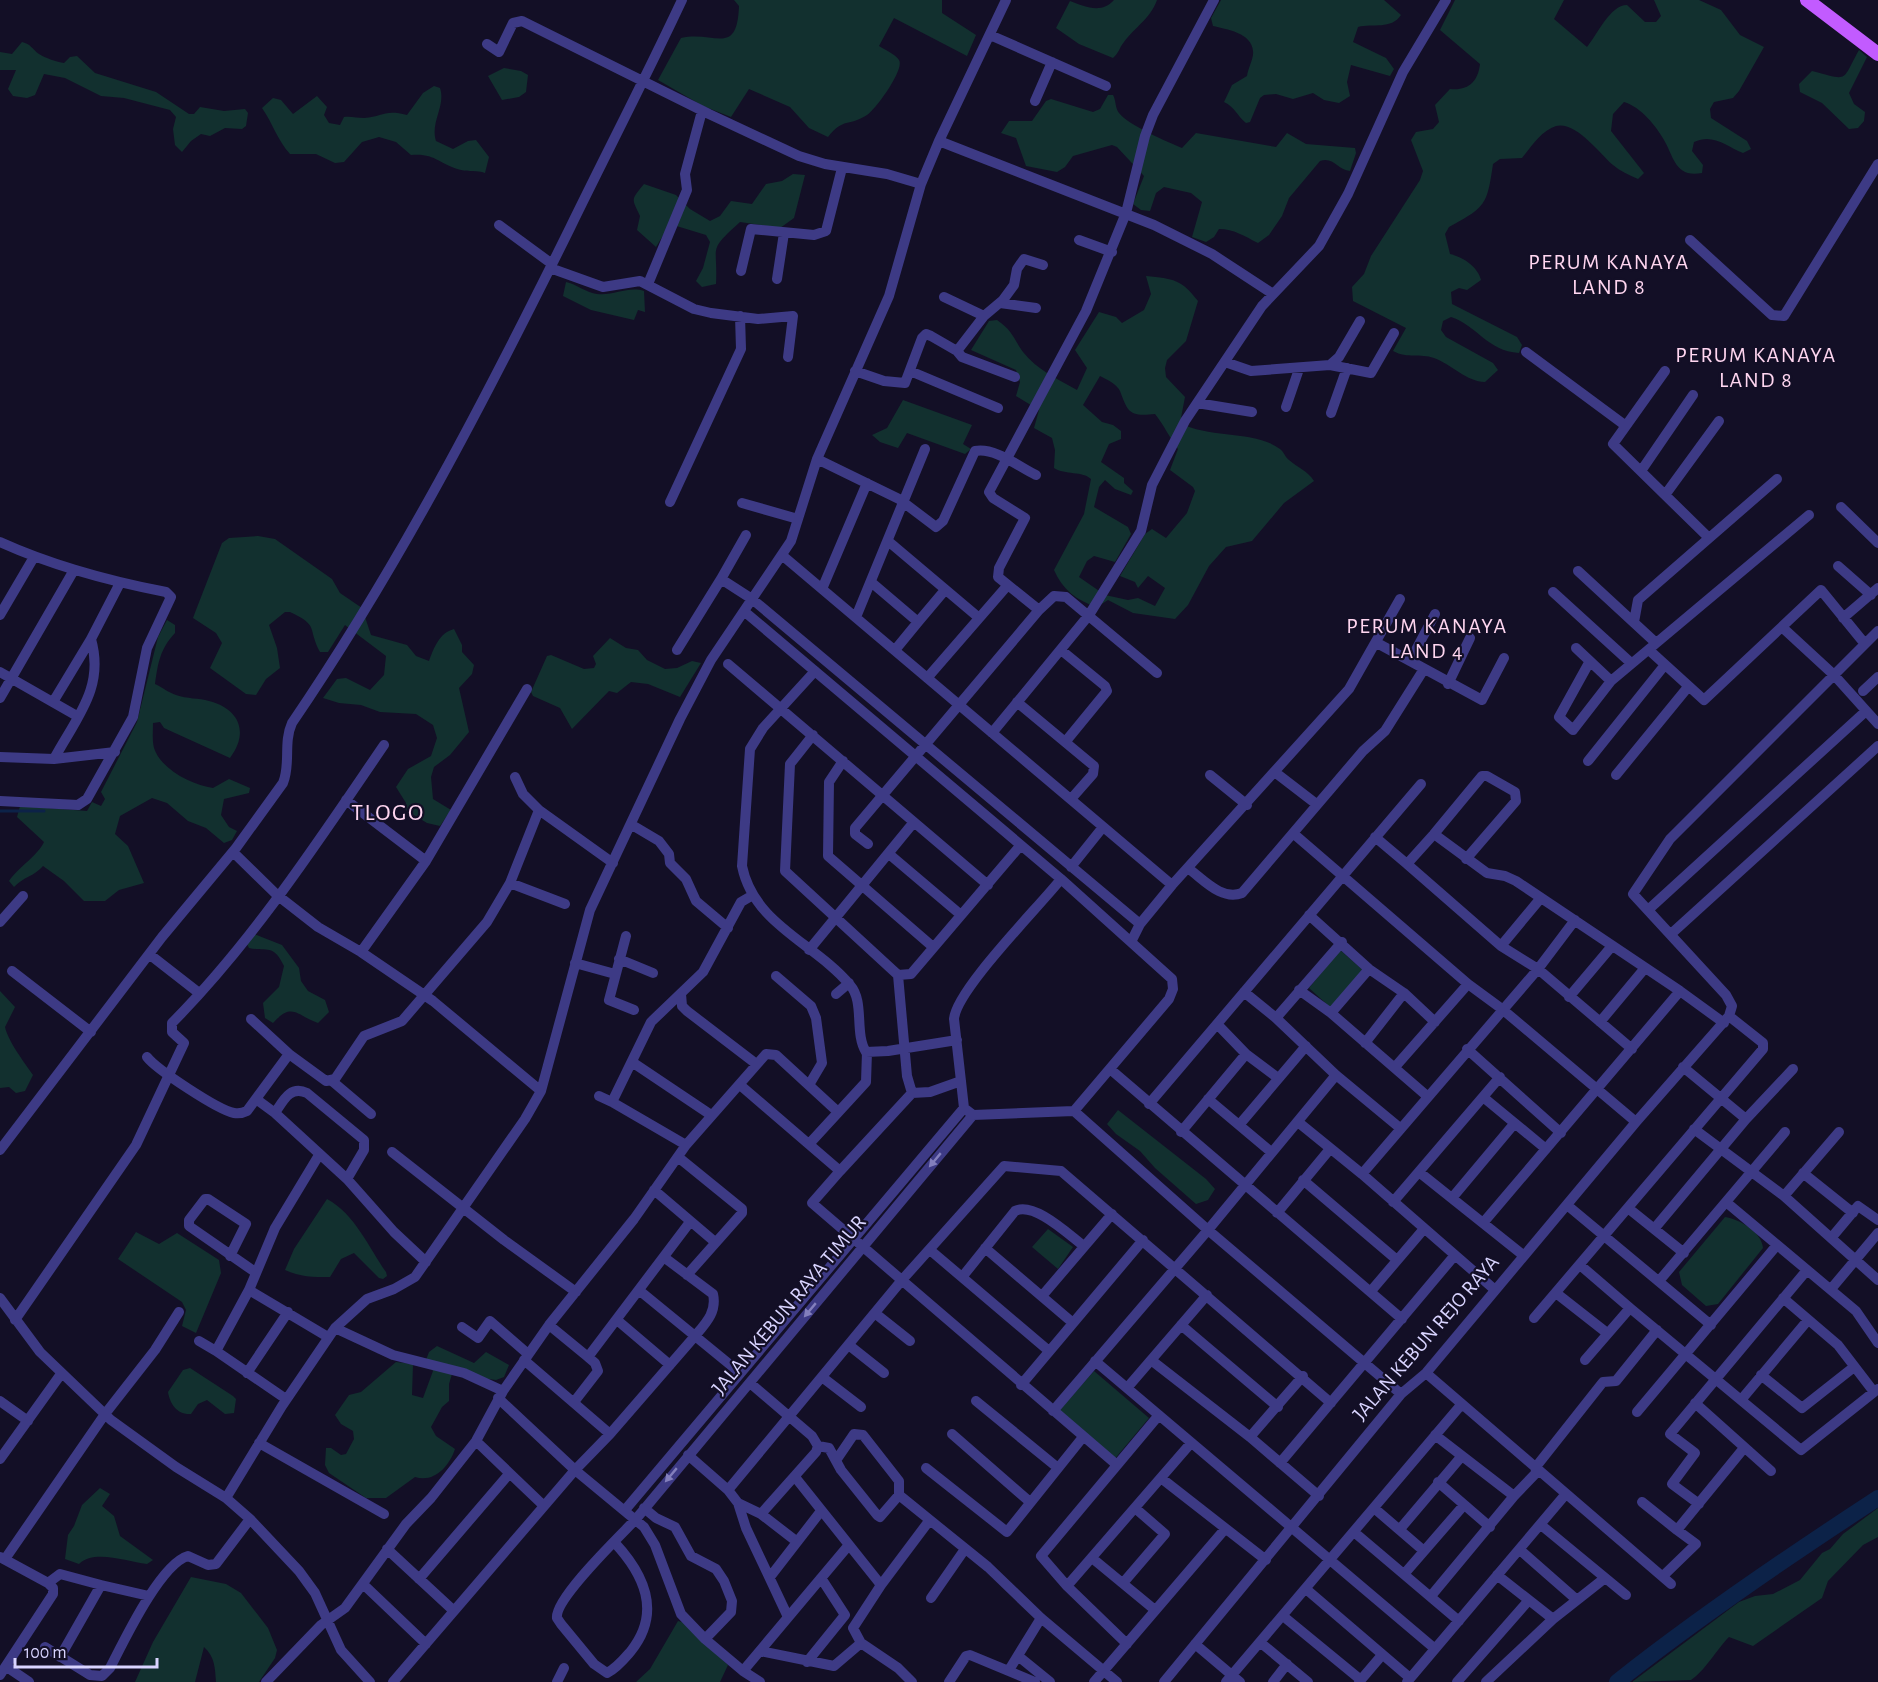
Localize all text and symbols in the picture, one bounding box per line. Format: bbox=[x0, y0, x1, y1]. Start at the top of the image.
district label: PERUM KANAYA LAND 8 bbox=[1528, 251, 1690, 298]
district label: PERUM KANAYA LAND 8 bbox=[1675, 344, 1837, 391]
district label: PERUM KANAYA LAND 4 bbox=[1346, 615, 1508, 662]
district label: TLOGO bbox=[351, 801, 425, 825]
one-way arrow bbox=[929, 1152, 942, 1168]
street label: JALAN KEBUN RAYA TIMUR bbox=[708, 1211, 870, 1399]
street label: JALAN KEBUN REJO RAYA bbox=[1349, 1252, 1503, 1424]
one-way arrow bbox=[804, 1302, 817, 1318]
one-way arrow bbox=[665, 1467, 678, 1483]
scale bar bbox=[15, 1631, 158, 1669]
text: 100 m bbox=[24, 1644, 67, 1662]

